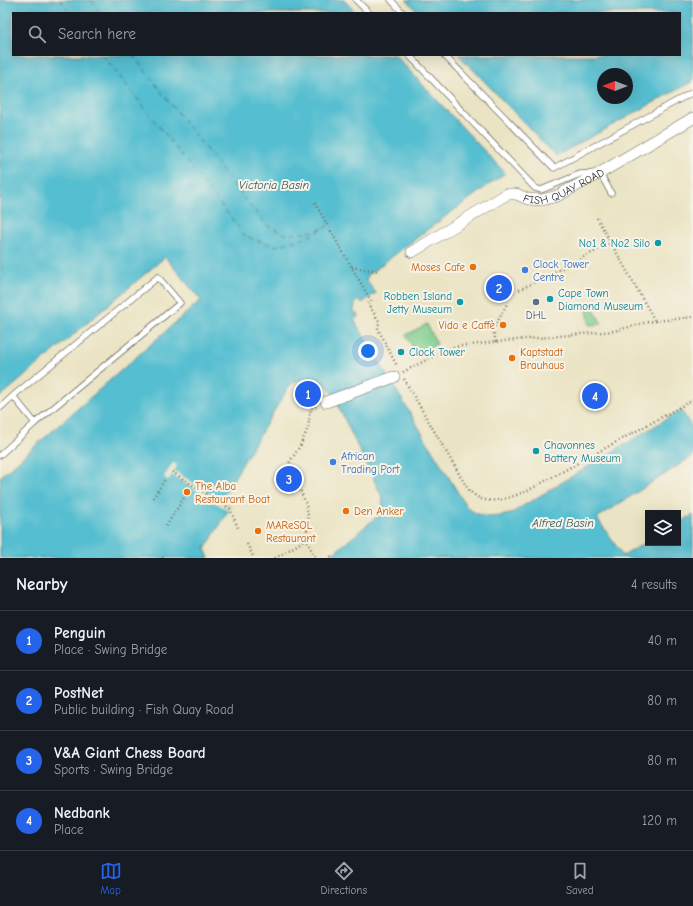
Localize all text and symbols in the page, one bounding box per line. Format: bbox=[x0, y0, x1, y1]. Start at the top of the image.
search box bbox=[12, 12, 681, 56]
icon: search bbox=[26, 23, 48, 45]
text: Search here bbox=[58, 25, 136, 43]
north arrow bbox=[597, 68, 633, 104]
street label: FISH QUAY ROAD bbox=[521, 166, 607, 207]
water label: Victoria Basin bbox=[239, 178, 310, 192]
place label: No1 & No2 Silo bbox=[579, 237, 650, 250]
marker: No1 & No2 Silo bbox=[653, 238, 663, 248]
place label: Clock Tower Centre bbox=[533, 258, 590, 284]
place label: Moses Cafe bbox=[411, 261, 465, 274]
marker: Moses Cafe bbox=[468, 262, 478, 272]
marker: Clock Tower Centre bbox=[520, 265, 530, 275]
pin: 2 bbox=[486, 273, 512, 303]
place label: Cape Town Diamond Museum bbox=[558, 287, 643, 313]
place label: Robben Island Jetty Museum bbox=[384, 290, 452, 316]
marker: Cape Town Diamond Museum bbox=[545, 294, 555, 304]
marker: Robben Island Jetty Museum bbox=[455, 297, 465, 307]
marker: DHL bbox=[531, 297, 541, 307]
place label: DHL bbox=[526, 309, 547, 322]
place label: Vida e Caffè bbox=[438, 319, 495, 332]
marker: Vida e Caffè bbox=[498, 320, 508, 330]
your location bbox=[358, 341, 378, 361]
place label: Clock Tower bbox=[409, 346, 466, 359]
place label: Kaptstadt Brauhaus bbox=[520, 346, 564, 372]
marker: Clock Tower bbox=[396, 347, 406, 357]
marker: Kaptstadt Brauhaus bbox=[507, 353, 517, 363]
pin: 1 bbox=[295, 379, 321, 409]
pin: 4 bbox=[582, 381, 608, 411]
place label: Chavonnes Battery Museum bbox=[544, 439, 621, 465]
marker: Chavonnes Battery Museum bbox=[531, 446, 541, 456]
place label: African Trading Port bbox=[341, 450, 400, 476]
marker: African Trading Port bbox=[328, 457, 338, 467]
pin: 3 bbox=[276, 464, 302, 494]
place label: The Alba Restaurant Boat bbox=[195, 480, 271, 506]
marker: The Alba Restaurant Boat bbox=[182, 487, 192, 497]
place label: Den Anker bbox=[354, 505, 404, 518]
marker: Den Anker bbox=[341, 506, 351, 516]
map controls bbox=[645, 510, 681, 546]
button: layers bbox=[645, 510, 681, 546]
water label: Alfred Basin bbox=[531, 516, 594, 530]
place label: MAReSOL Restaurant bbox=[266, 519, 317, 545]
marker: MAReSOL Restaurant bbox=[253, 526, 263, 536]
text: Nearby bbox=[16, 575, 67, 594]
text: 4 results bbox=[631, 577, 677, 592]
text: Penguin bbox=[54, 624, 106, 642]
text: 1 bbox=[26, 633, 32, 648]
text: 40 m bbox=[648, 633, 677, 648]
text: Place · Swing Bridge bbox=[54, 642, 167, 657]
text: PostNet bbox=[54, 684, 103, 702]
text: 2 bbox=[26, 693, 32, 708]
text: 80 m bbox=[647, 693, 677, 708]
text: Public building · Fish Quay Road bbox=[54, 702, 234, 717]
text: V&A Giant Chess Board bbox=[54, 744, 206, 762]
text: 3 bbox=[26, 753, 32, 768]
text: 80 m bbox=[647, 753, 677, 768]
text: Sports · Swing Bridge bbox=[54, 762, 173, 777]
text: Nedbank bbox=[54, 804, 110, 822]
text: 4 bbox=[26, 813, 32, 828]
text: 120 m bbox=[642, 813, 677, 828]
text: Place bbox=[54, 822, 84, 837]
tab: Map bbox=[100, 860, 122, 897]
tab: Directions bbox=[321, 860, 367, 897]
tab: Saved bbox=[566, 860, 593, 897]

